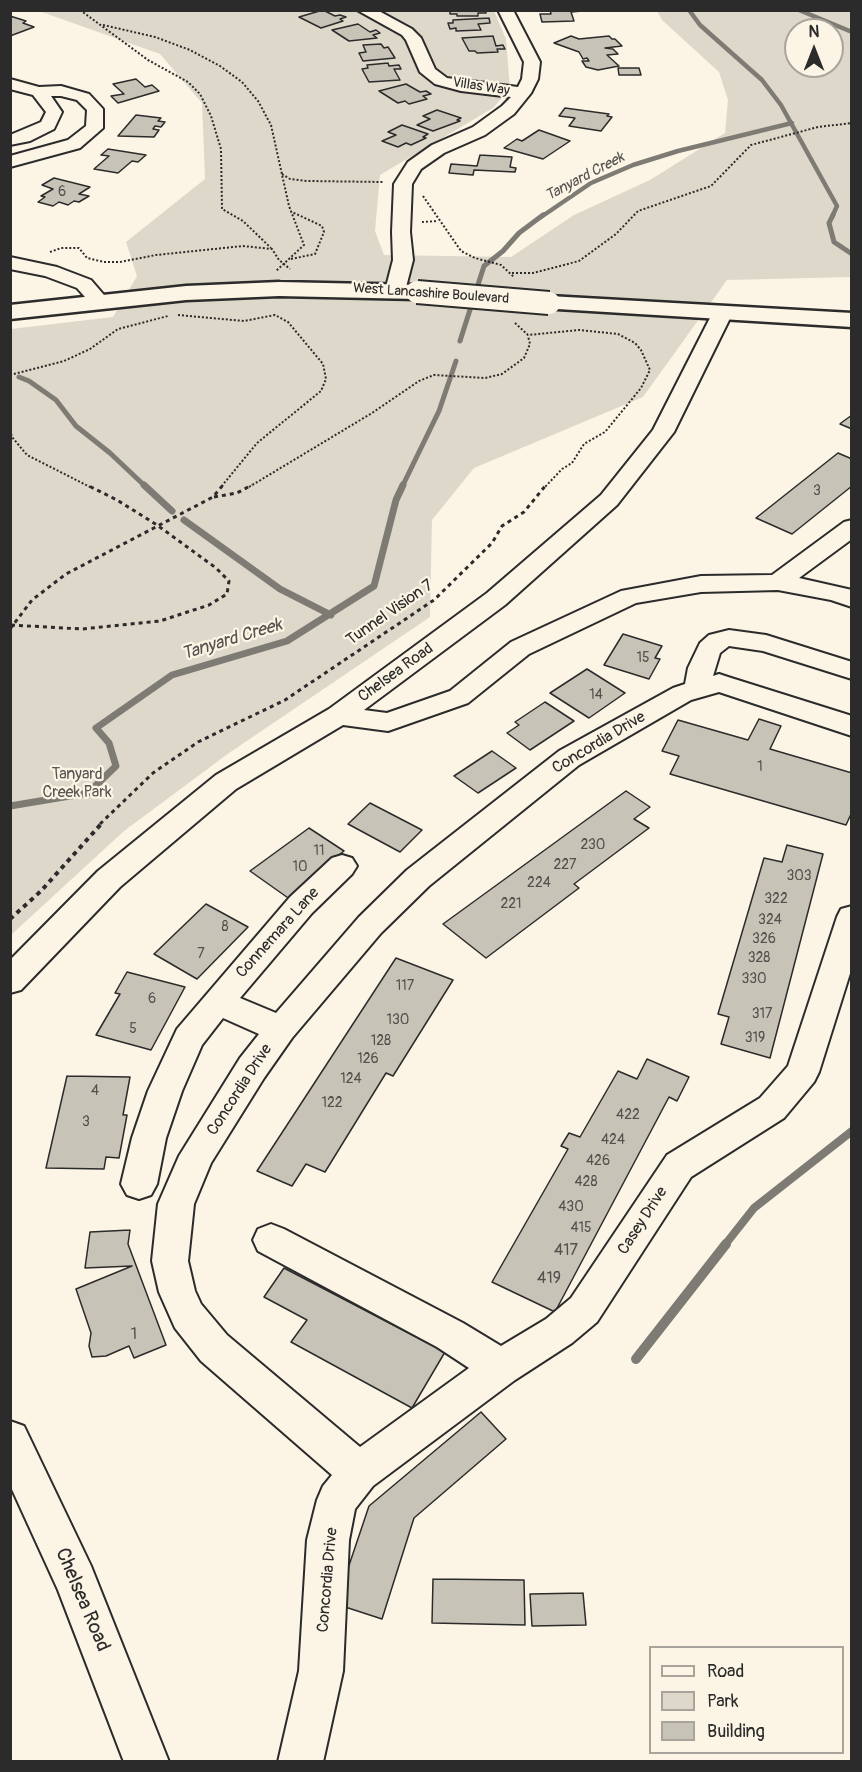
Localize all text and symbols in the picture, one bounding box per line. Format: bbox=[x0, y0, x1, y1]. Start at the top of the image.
north arrow bbox=[784, 18, 844, 78]
text: N bbox=[809, 22, 819, 42]
street label: Villas Way bbox=[451, 74, 511, 100]
water label: Tanyard Creek bbox=[543, 149, 627, 205]
house number: 6 bbox=[58, 184, 66, 200]
street label: West Lancashire Boulevard bbox=[352, 280, 510, 308]
house number: 3 bbox=[813, 483, 821, 499]
street label: Tunnel Vision 7 bbox=[343, 576, 437, 650]
water label: Tanyard Creek bbox=[179, 614, 285, 666]
street label: Chelsea Road bbox=[355, 639, 437, 707]
house number: 15 bbox=[636, 650, 650, 666]
house number: 14 bbox=[589, 687, 603, 703]
street label: Concordia Drive bbox=[549, 708, 649, 778]
house number: 1 bbox=[757, 759, 763, 775]
park label: Tanyard Creek Park bbox=[42, 765, 112, 803]
house number: 230 bbox=[581, 837, 605, 853]
house number: 11 bbox=[314, 843, 324, 859]
house number: 227 bbox=[553, 857, 577, 873]
house number: 10 bbox=[292, 859, 308, 875]
house number: 303 bbox=[786, 868, 812, 884]
house number: 224 bbox=[527, 875, 551, 891]
street label: Connemara Lane bbox=[232, 884, 324, 982]
house number: 322 bbox=[764, 891, 788, 907]
house number: 221 bbox=[500, 896, 522, 912]
house number: 324 bbox=[758, 912, 782, 928]
house number: 8 bbox=[221, 919, 229, 935]
house number: 326 bbox=[752, 931, 776, 947]
house number: 7 bbox=[197, 946, 205, 962]
house number: 328 bbox=[748, 950, 770, 966]
house number: 330 bbox=[741, 971, 767, 987]
house number: 117 bbox=[396, 978, 414, 994]
house number: 6 bbox=[148, 991, 156, 1007]
house number: 317 bbox=[752, 1006, 772, 1022]
house number: 130 bbox=[387, 1012, 409, 1028]
house number: 5 bbox=[129, 1021, 137, 1037]
house number: 319 bbox=[745, 1030, 765, 1046]
house number: 128 bbox=[371, 1033, 391, 1049]
street label: Concordia Drive bbox=[203, 1041, 277, 1139]
house number: 126 bbox=[357, 1051, 379, 1067]
house number: 124 bbox=[340, 1071, 362, 1087]
house number: 4 bbox=[91, 1083, 99, 1099]
house number: 122 bbox=[321, 1095, 343, 1111]
house number: 422 bbox=[616, 1107, 640, 1123]
house number: 3 bbox=[82, 1114, 90, 1130]
house number: 424 bbox=[601, 1132, 625, 1148]
house number: 426 bbox=[586, 1153, 610, 1169]
house number: 428 bbox=[574, 1174, 598, 1190]
street label: Casey Drive bbox=[614, 1184, 672, 1258]
house number: 430 bbox=[558, 1199, 584, 1215]
house number: 415 bbox=[570, 1220, 592, 1236]
house number: 417 bbox=[554, 1241, 578, 1261]
house number: 419 bbox=[537, 1269, 561, 1289]
house number: 1 bbox=[131, 1325, 137, 1345]
street label: Concordia Drive bbox=[314, 1527, 342, 1633]
street label: Chelsea Road bbox=[49, 1545, 115, 1655]
legend bbox=[649, 1646, 844, 1754]
text: Road bbox=[707, 1660, 744, 1683]
text: Park bbox=[707, 1690, 739, 1713]
text: Building bbox=[707, 1720, 765, 1743]

